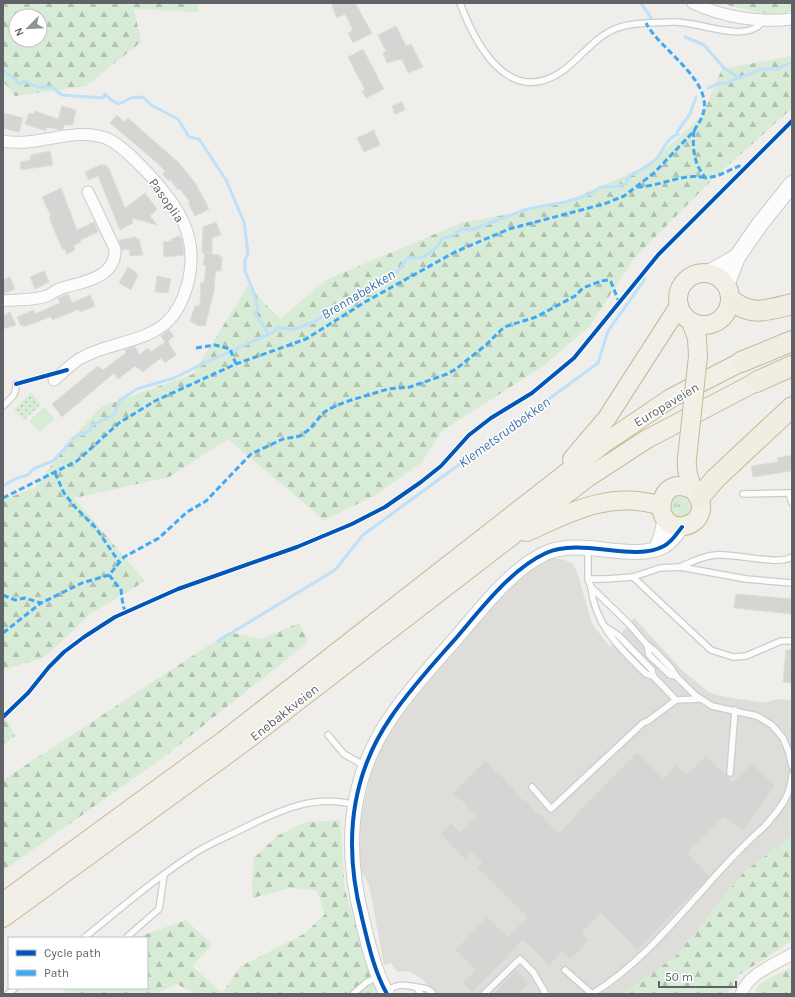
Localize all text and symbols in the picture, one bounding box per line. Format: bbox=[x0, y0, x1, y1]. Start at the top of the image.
north arrow bbox=[8, 8, 48, 48]
text: N bbox=[12, 26, 27, 38]
street label: Pasoplia bbox=[146, 175, 187, 225]
water label: Brennabekken bbox=[318, 266, 398, 323]
street label: Europaveien bbox=[631, 379, 702, 430]
water label: Klemetsrudbekken bbox=[455, 393, 554, 471]
street label: Enebakkveien bbox=[247, 681, 322, 744]
legend bbox=[8, 937, 148, 989]
text: Cycle path bbox=[44, 946, 101, 960]
scale bar bbox=[659, 963, 736, 989]
text: Path bbox=[44, 966, 69, 980]
text: 50 m bbox=[665, 970, 693, 984]

